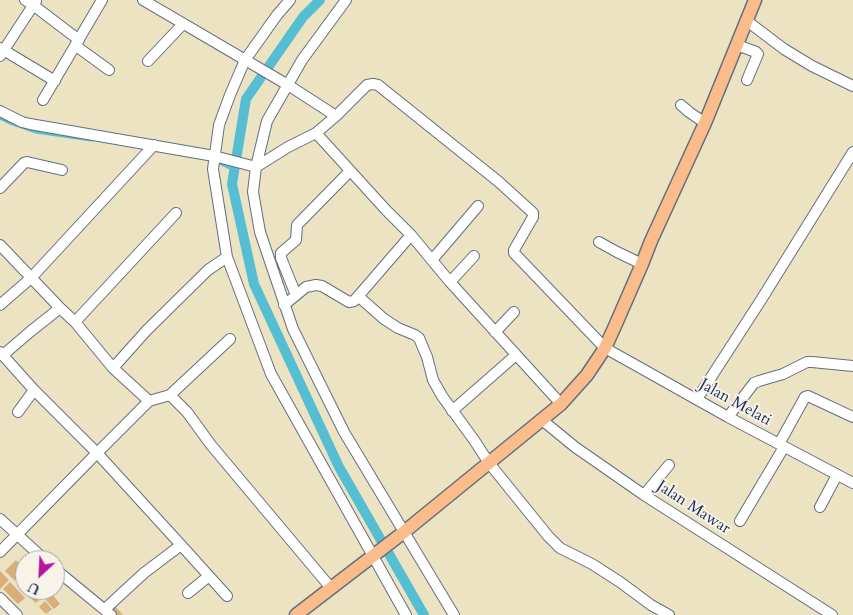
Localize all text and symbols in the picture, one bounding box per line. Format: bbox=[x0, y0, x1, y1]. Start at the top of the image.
street label: Jalan Melati bbox=[696, 375, 774, 431]
street label: Jalan Mawar bbox=[652, 477, 734, 539]
north arrow bbox=[15, 550, 65, 600]
text: U bbox=[25, 577, 43, 599]

